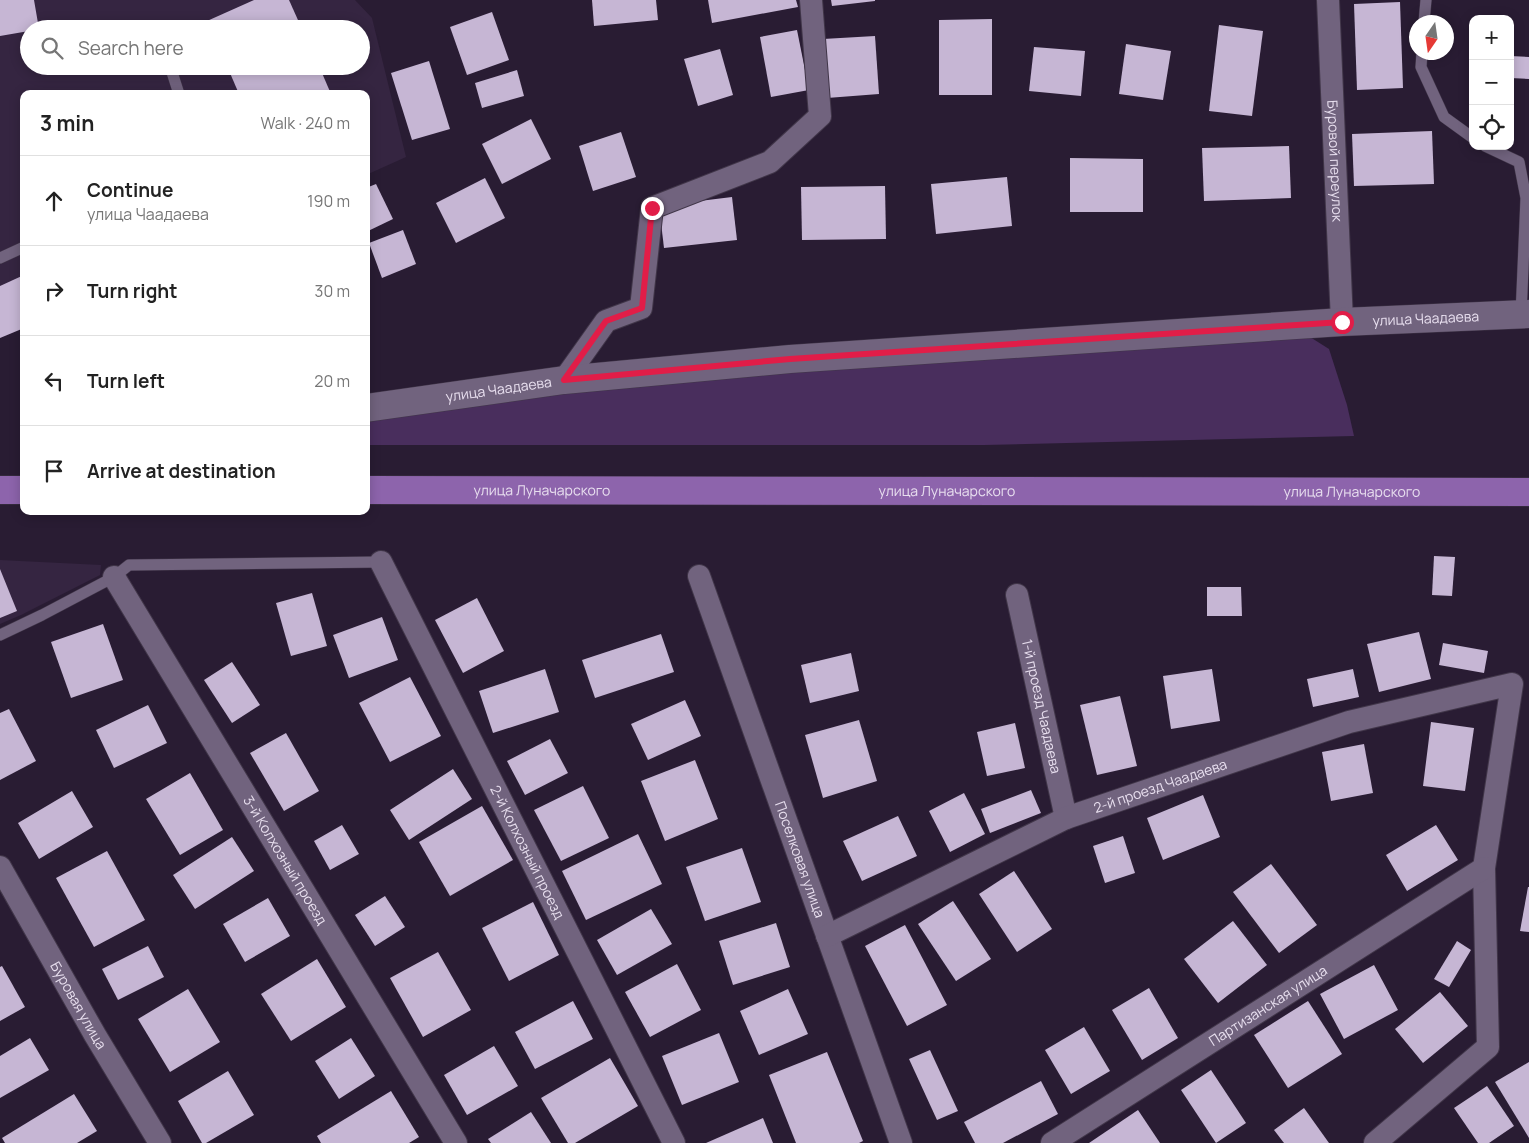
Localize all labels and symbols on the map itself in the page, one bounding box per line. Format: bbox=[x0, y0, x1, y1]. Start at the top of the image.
north arrow bbox=[1409, 15, 1454, 60]
street label: Буровой переулок bbox=[1323, 100, 1348, 223]
route end bbox=[641, 197, 664, 220]
street label: улица Чаадаева bbox=[1372, 306, 1479, 330]
route start bbox=[1331, 311, 1354, 334]
street label: улица Чаадаева bbox=[444, 372, 553, 406]
street label: улица Луначарского bbox=[474, 480, 610, 499]
street label: улица Луначарского bbox=[879, 481, 1015, 500]
street label: улица Луначарского bbox=[1284, 482, 1420, 501]
street label: 1-й проезд Чаадаева bbox=[1018, 637, 1066, 775]
street label: 2-й проезд Чаадаева bbox=[1091, 754, 1229, 817]
street label: 2-й Колхозный проезд bbox=[486, 782, 569, 922]
street label: 3-й Колхозный проезд bbox=[239, 792, 332, 928]
street label: Поселковая улица bbox=[771, 798, 830, 920]
street label: Буровая улица bbox=[46, 958, 111, 1052]
street label: Партизанская улица bbox=[1205, 960, 1330, 1050]

